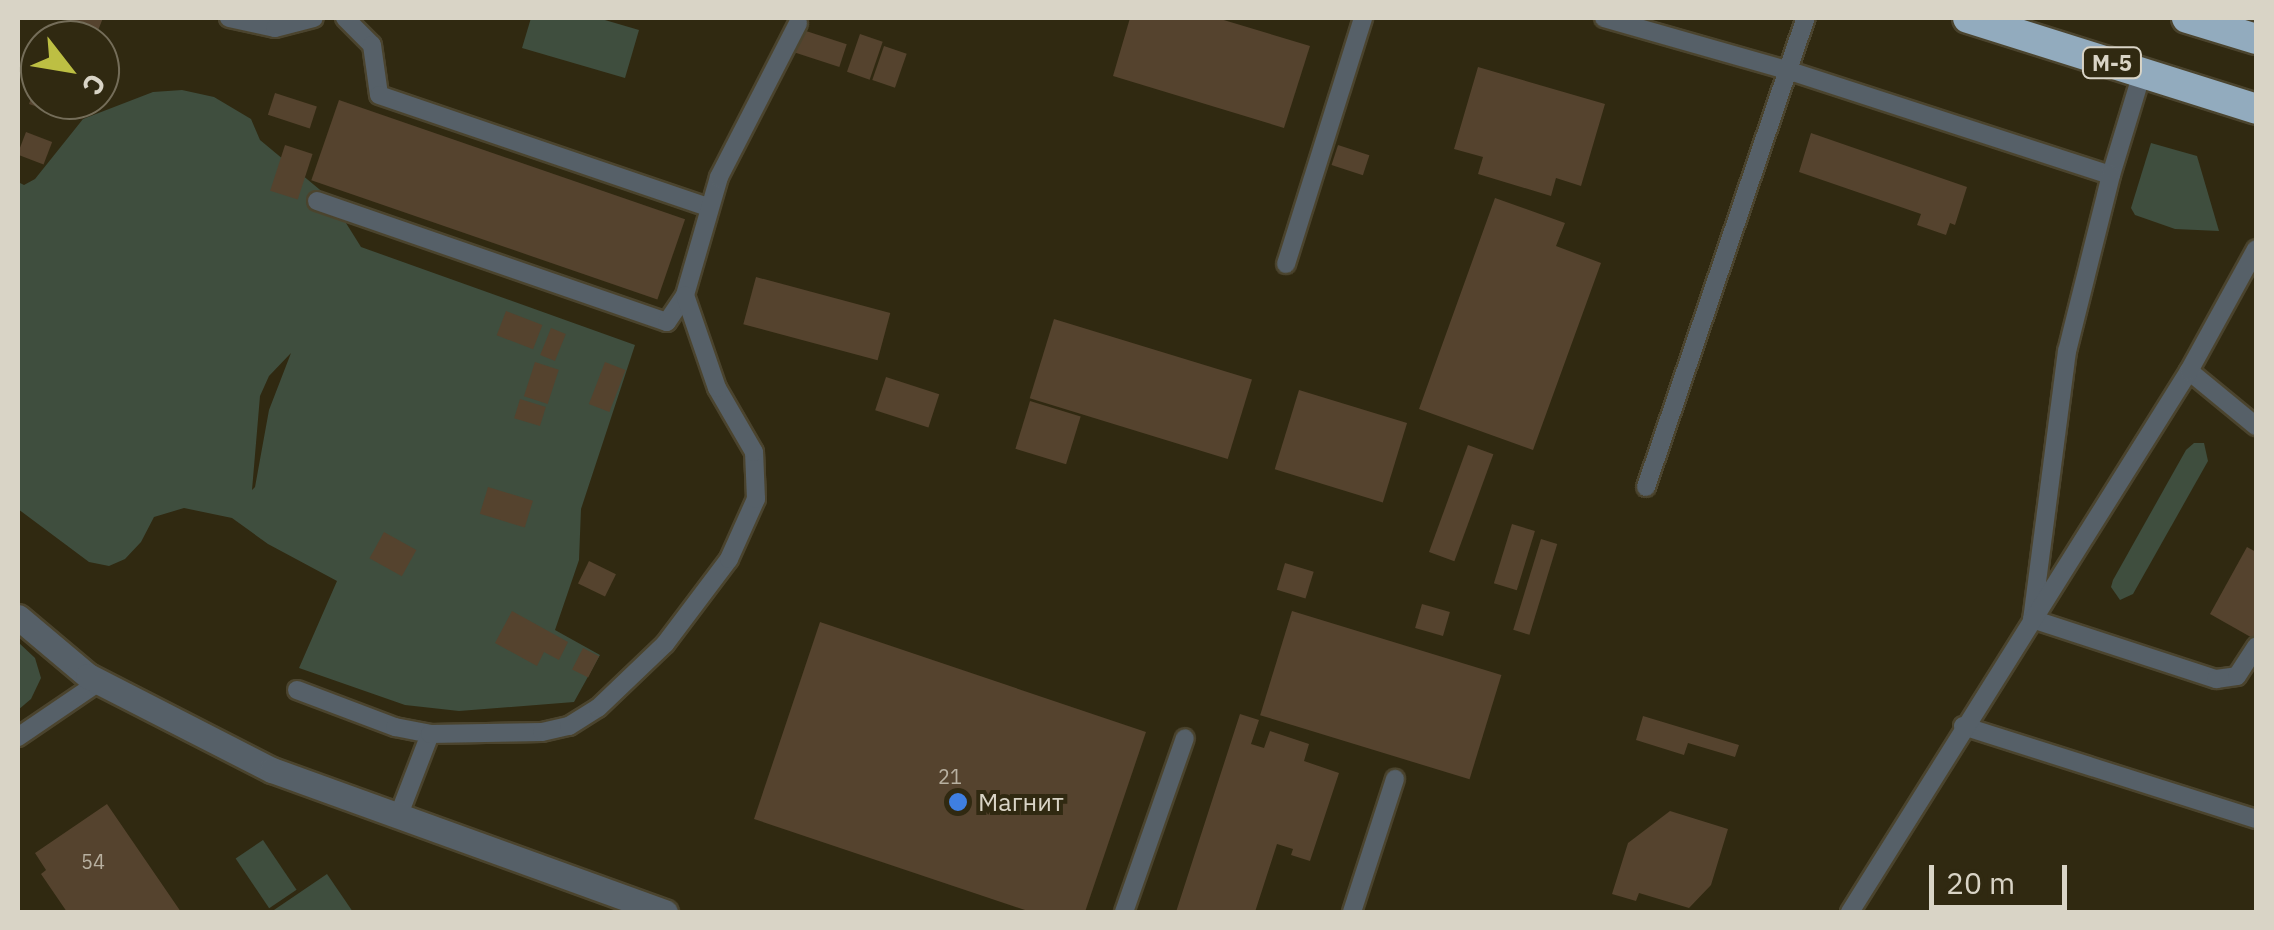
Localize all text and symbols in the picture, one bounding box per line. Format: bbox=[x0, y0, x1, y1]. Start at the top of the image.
north arrow bbox=[20, 20, 120, 120]
road number: М-5 bbox=[2080, 46, 2144, 80]
text: С bbox=[74, 67, 115, 102]
house number: 21 bbox=[938, 764, 962, 788]
place label: Магнит bbox=[978, 787, 1064, 817]
marker: Магнит bbox=[947, 791, 969, 813]
scale bar bbox=[1934, 845, 2072, 907]
house number: 54 bbox=[81, 849, 105, 873]
text: 20 m bbox=[1946, 863, 2015, 902]

